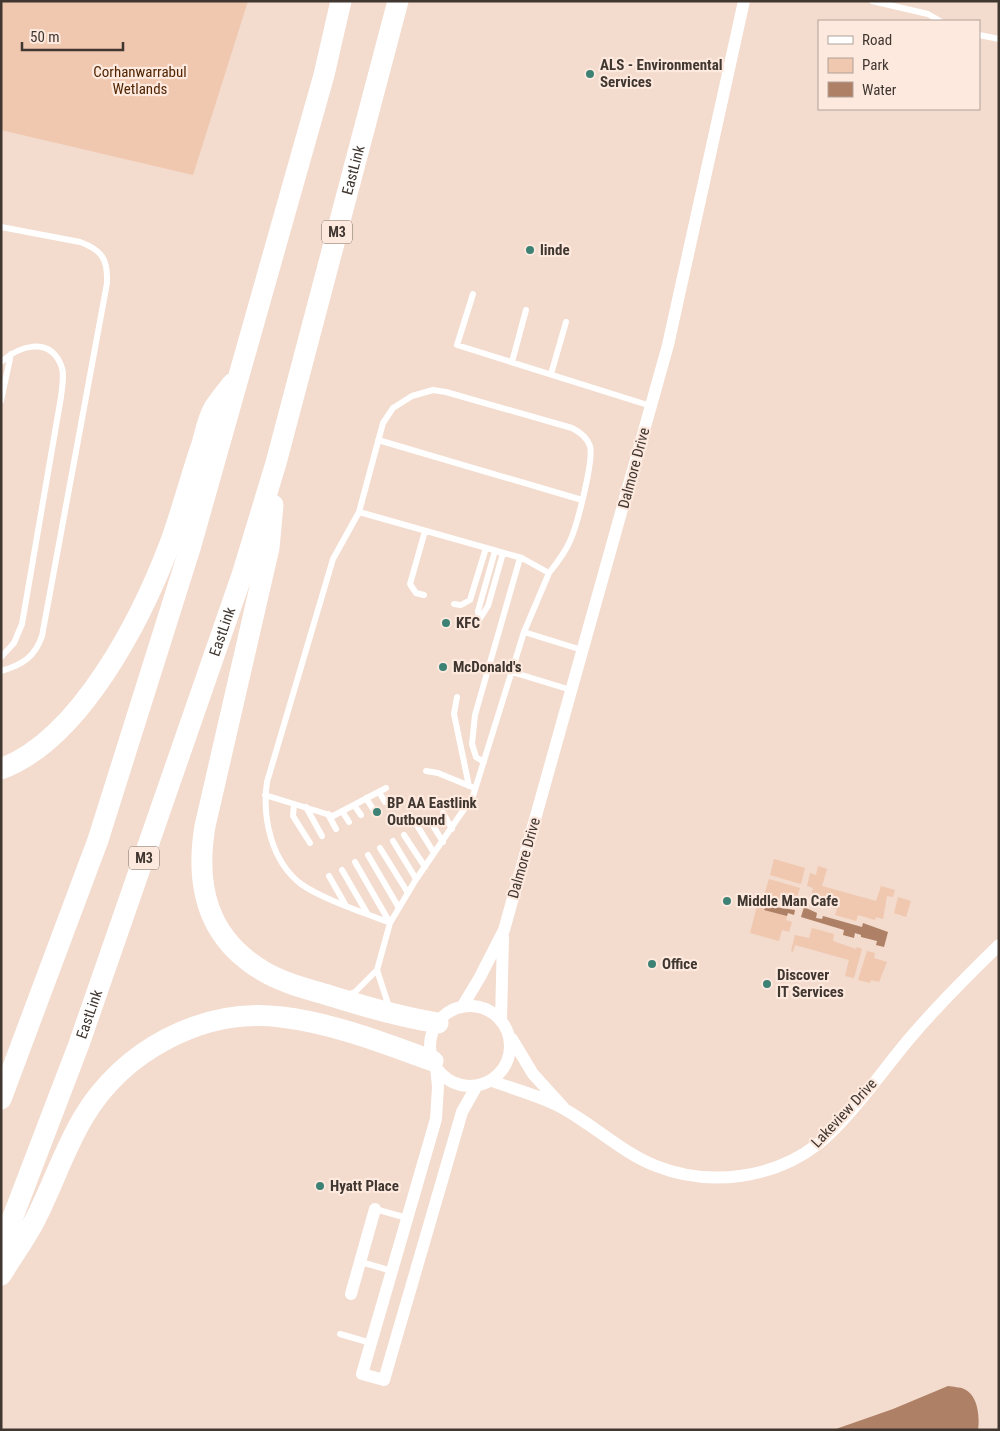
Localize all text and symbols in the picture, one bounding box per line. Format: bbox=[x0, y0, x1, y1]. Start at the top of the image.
scale bar bbox=[22, 20, 124, 52]
legend bbox=[818, 20, 980, 110]
text: 50 m bbox=[30, 28, 60, 46]
text: Road bbox=[862, 31, 892, 49]
place label: ALS - Environmental Services bbox=[600, 56, 723, 91]
text: Park bbox=[862, 56, 889, 74]
park label: Corhanwarrabul Wetlands bbox=[93, 63, 187, 98]
marker: ALS - Environmental Services bbox=[584, 68, 596, 80]
text: Water bbox=[862, 81, 897, 99]
street label: EastLink bbox=[338, 143, 369, 197]
road number: M3 bbox=[322, 220, 352, 243]
place label: linde bbox=[540, 241, 570, 259]
marker: linde bbox=[524, 244, 536, 256]
street label: Dalmore Drive bbox=[615, 426, 653, 510]
street label: EastLink bbox=[206, 605, 239, 658]
place label: KFC bbox=[456, 614, 480, 632]
marker: KFC bbox=[440, 617, 452, 629]
place label: McDonald's bbox=[453, 658, 522, 676]
marker: McDonald's bbox=[437, 661, 449, 673]
place label: BP AA Eastlink Outbound bbox=[387, 794, 478, 829]
marker: BP AA Eastlink Outbound bbox=[371, 806, 383, 818]
street label: Dalmore Drive bbox=[504, 816, 544, 900]
road number: M3 bbox=[129, 846, 159, 870]
place label: Middle Man Cafe bbox=[737, 892, 838, 910]
marker: Middle Man Cafe bbox=[721, 895, 733, 907]
place label: Office bbox=[662, 955, 697, 973]
marker: Office bbox=[646, 958, 658, 970]
place label: Discover IT Services bbox=[777, 966, 844, 1001]
marker: Discover IT Services bbox=[761, 978, 773, 990]
street label: EastLink bbox=[73, 987, 106, 1041]
street label: Lakeview Drive bbox=[807, 1075, 881, 1151]
place label: Hyatt Place bbox=[330, 1177, 399, 1195]
marker: Hyatt Place bbox=[314, 1180, 326, 1192]

